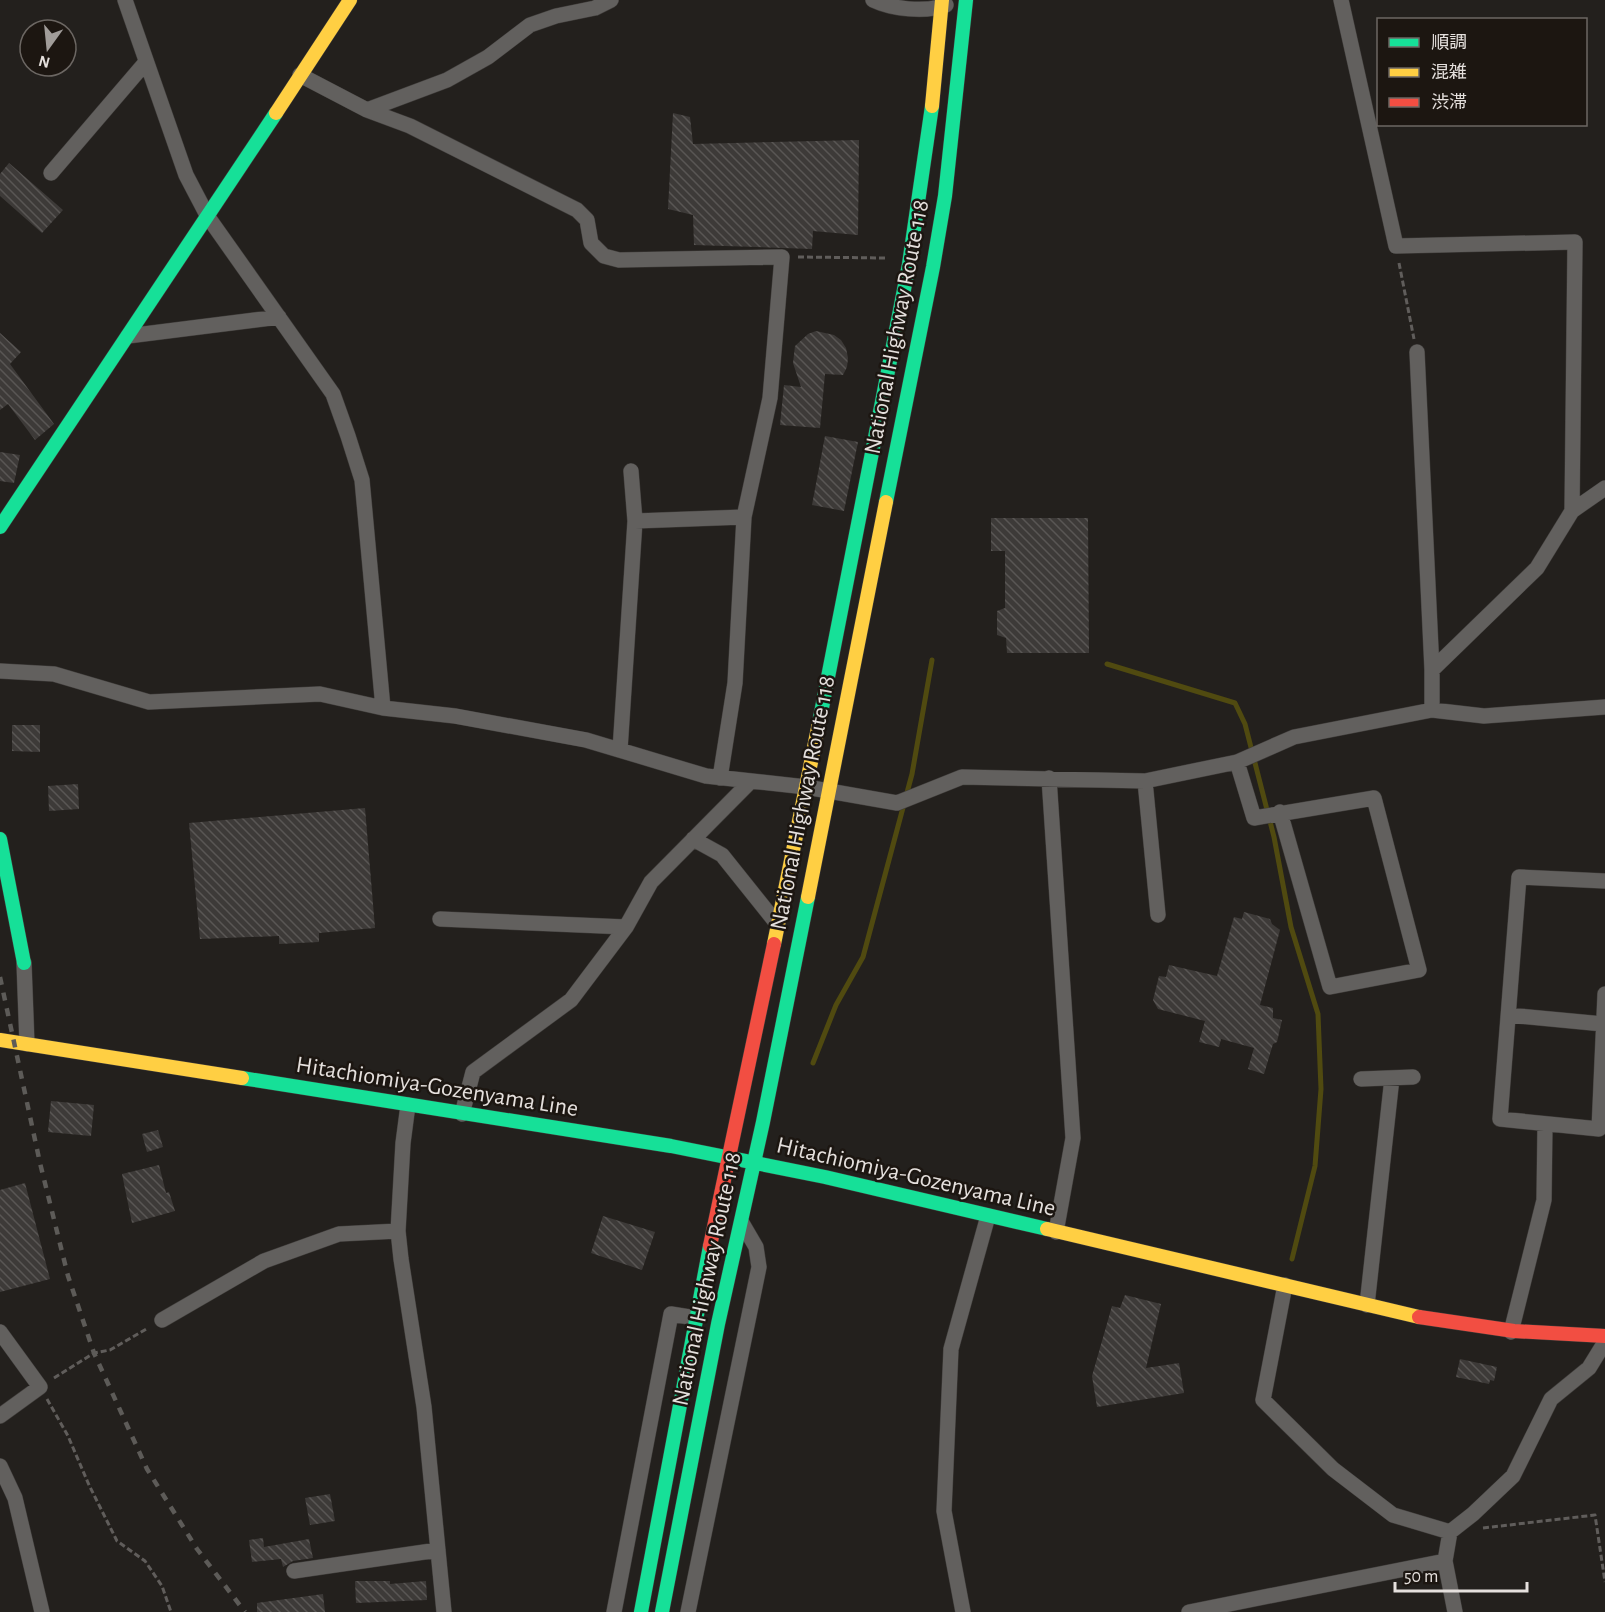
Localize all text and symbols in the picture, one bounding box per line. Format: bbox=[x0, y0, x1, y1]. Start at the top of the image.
north arrow bbox=[18, 18, 78, 78]
legend bbox=[1377, 18, 1587, 126]
text: 順調 bbox=[1431, 34, 1467, 52]
text: N bbox=[37, 52, 52, 71]
text: 混雑 bbox=[1431, 62, 1467, 82]
text: 渋滞 bbox=[1431, 93, 1467, 112]
street label: National Highway Route 118 bbox=[861, 198, 933, 456]
street label: National Highway Route 118 bbox=[767, 674, 839, 932]
street label: Hitachiomiya-Gozenyama Line bbox=[294, 1053, 580, 1121]
street label: Hitachiomiya-Gozenyama Line bbox=[774, 1133, 1058, 1221]
street label: National Highway Route 118 bbox=[668, 1150, 746, 1408]
scale bar bbox=[1395, 1555, 1527, 1593]
text: 50 m bbox=[1404, 1568, 1438, 1586]

